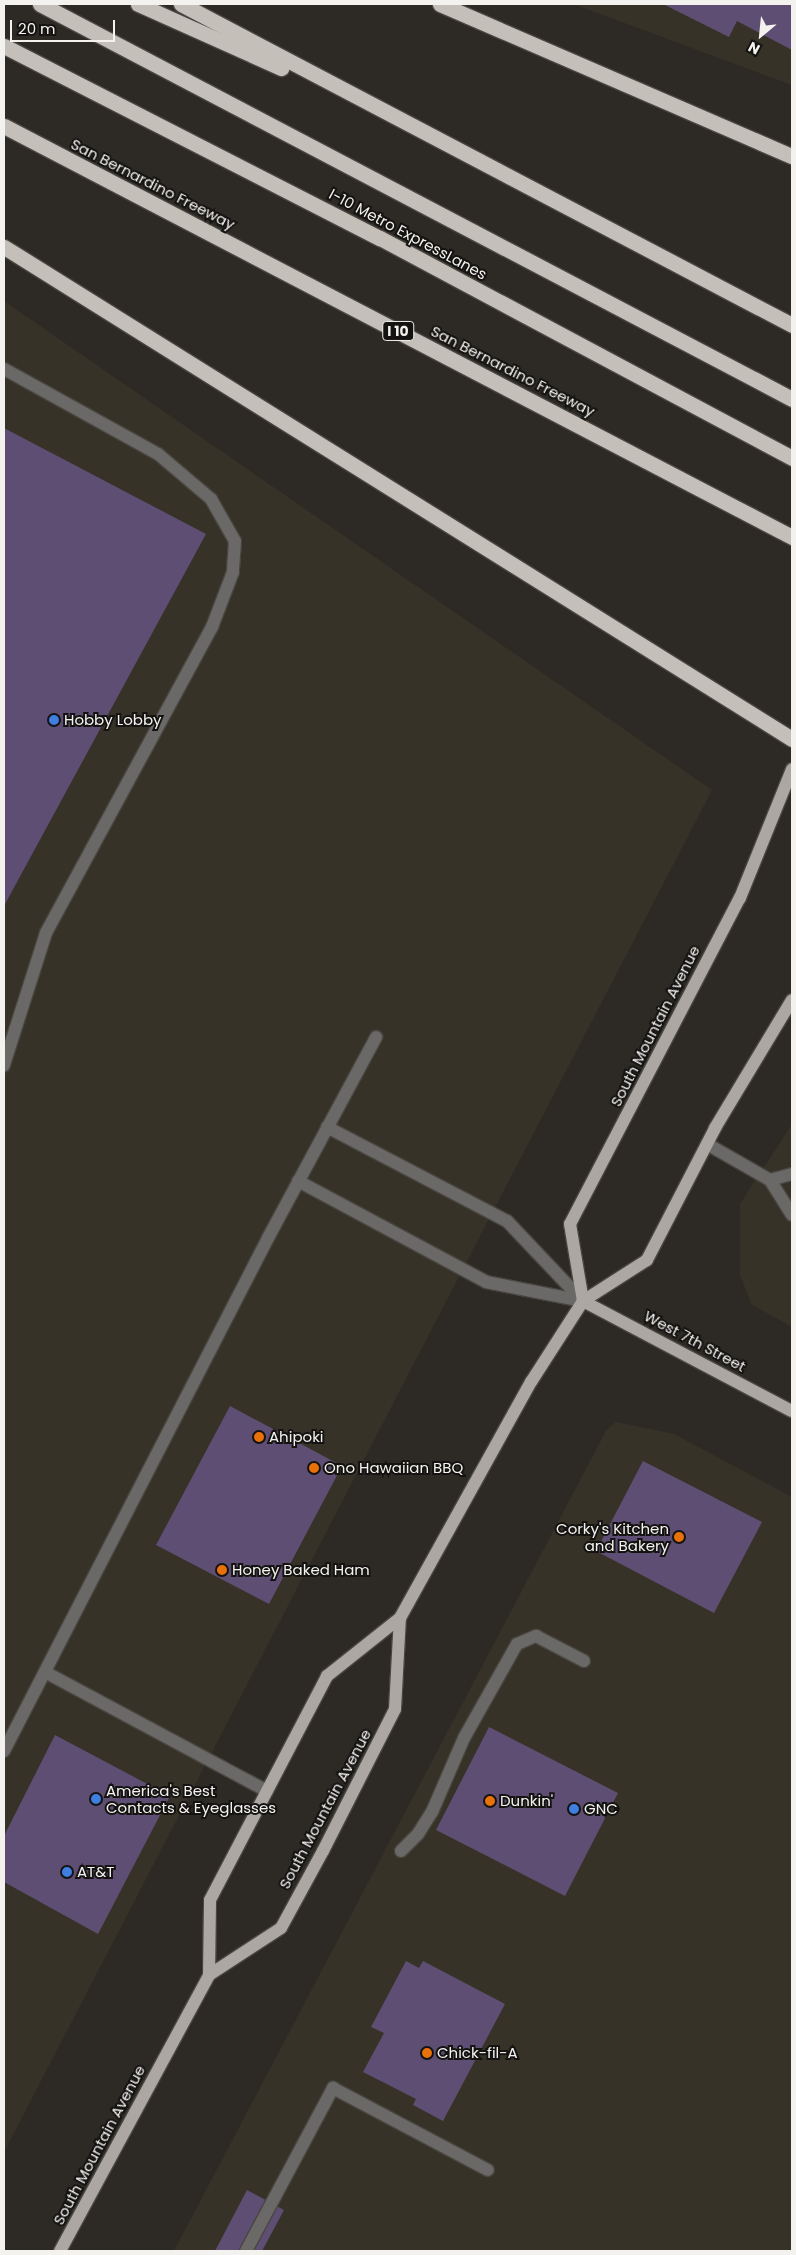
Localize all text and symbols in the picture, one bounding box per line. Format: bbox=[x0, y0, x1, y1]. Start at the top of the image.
scale bar bbox=[12, 10, 118, 42]
north arrow bbox=[736, 10, 786, 60]
text: 20 m bbox=[18, 18, 56, 39]
text: N bbox=[745, 37, 763, 60]
street label: San Bernardino Freeway bbox=[68, 135, 238, 233]
street label: I-10 Metro ExpressLanes bbox=[326, 185, 490, 283]
road number: I 10 bbox=[382, 320, 414, 342]
street label: San Bernardino Freeway bbox=[428, 322, 598, 420]
place label: Hobby Lobby bbox=[64, 711, 162, 729]
marker: Hobby Lobby bbox=[48, 714, 60, 726]
street label: South Mountain Avenue bbox=[607, 943, 703, 1109]
street label: West 7th Street bbox=[641, 1307, 749, 1375]
place label: Ahipoki bbox=[269, 1428, 324, 1446]
marker: Ahipoki bbox=[253, 1431, 265, 1443]
place label: Ono Hawaiian BBQ bbox=[324, 1459, 463, 1477]
marker: Ono Hawaiian BBQ bbox=[308, 1462, 320, 1474]
place label: Corky's Kitchen and Bakery bbox=[556, 1519, 669, 1554]
marker: Corky's Kitchen and Bakery bbox=[673, 1531, 685, 1543]
place label: Honey Baked Ham bbox=[232, 1561, 370, 1579]
marker: Honey Baked Ham bbox=[216, 1564, 228, 1576]
street label: South Mountain Avenue bbox=[275, 1726, 375, 1892]
place label: America's Best Contacts & Eyeglasses bbox=[106, 1781, 276, 1816]
place label: Dunkin' bbox=[500, 1792, 553, 1810]
marker: America's Best Contacts & Eyeglasses bbox=[90, 1793, 102, 1805]
marker: Dunkin' bbox=[484, 1795, 496, 1807]
place label: GNC bbox=[584, 1800, 618, 1818]
marker: GNC bbox=[568, 1803, 580, 1815]
place label: AT&T bbox=[77, 1863, 114, 1881]
marker: AT&T bbox=[61, 1866, 73, 1878]
place label: Chick-fil-A bbox=[437, 2044, 518, 2062]
marker: Chick-fil-A bbox=[421, 2047, 433, 2059]
street label: South Mountain Avenue bbox=[49, 2062, 149, 2228]

